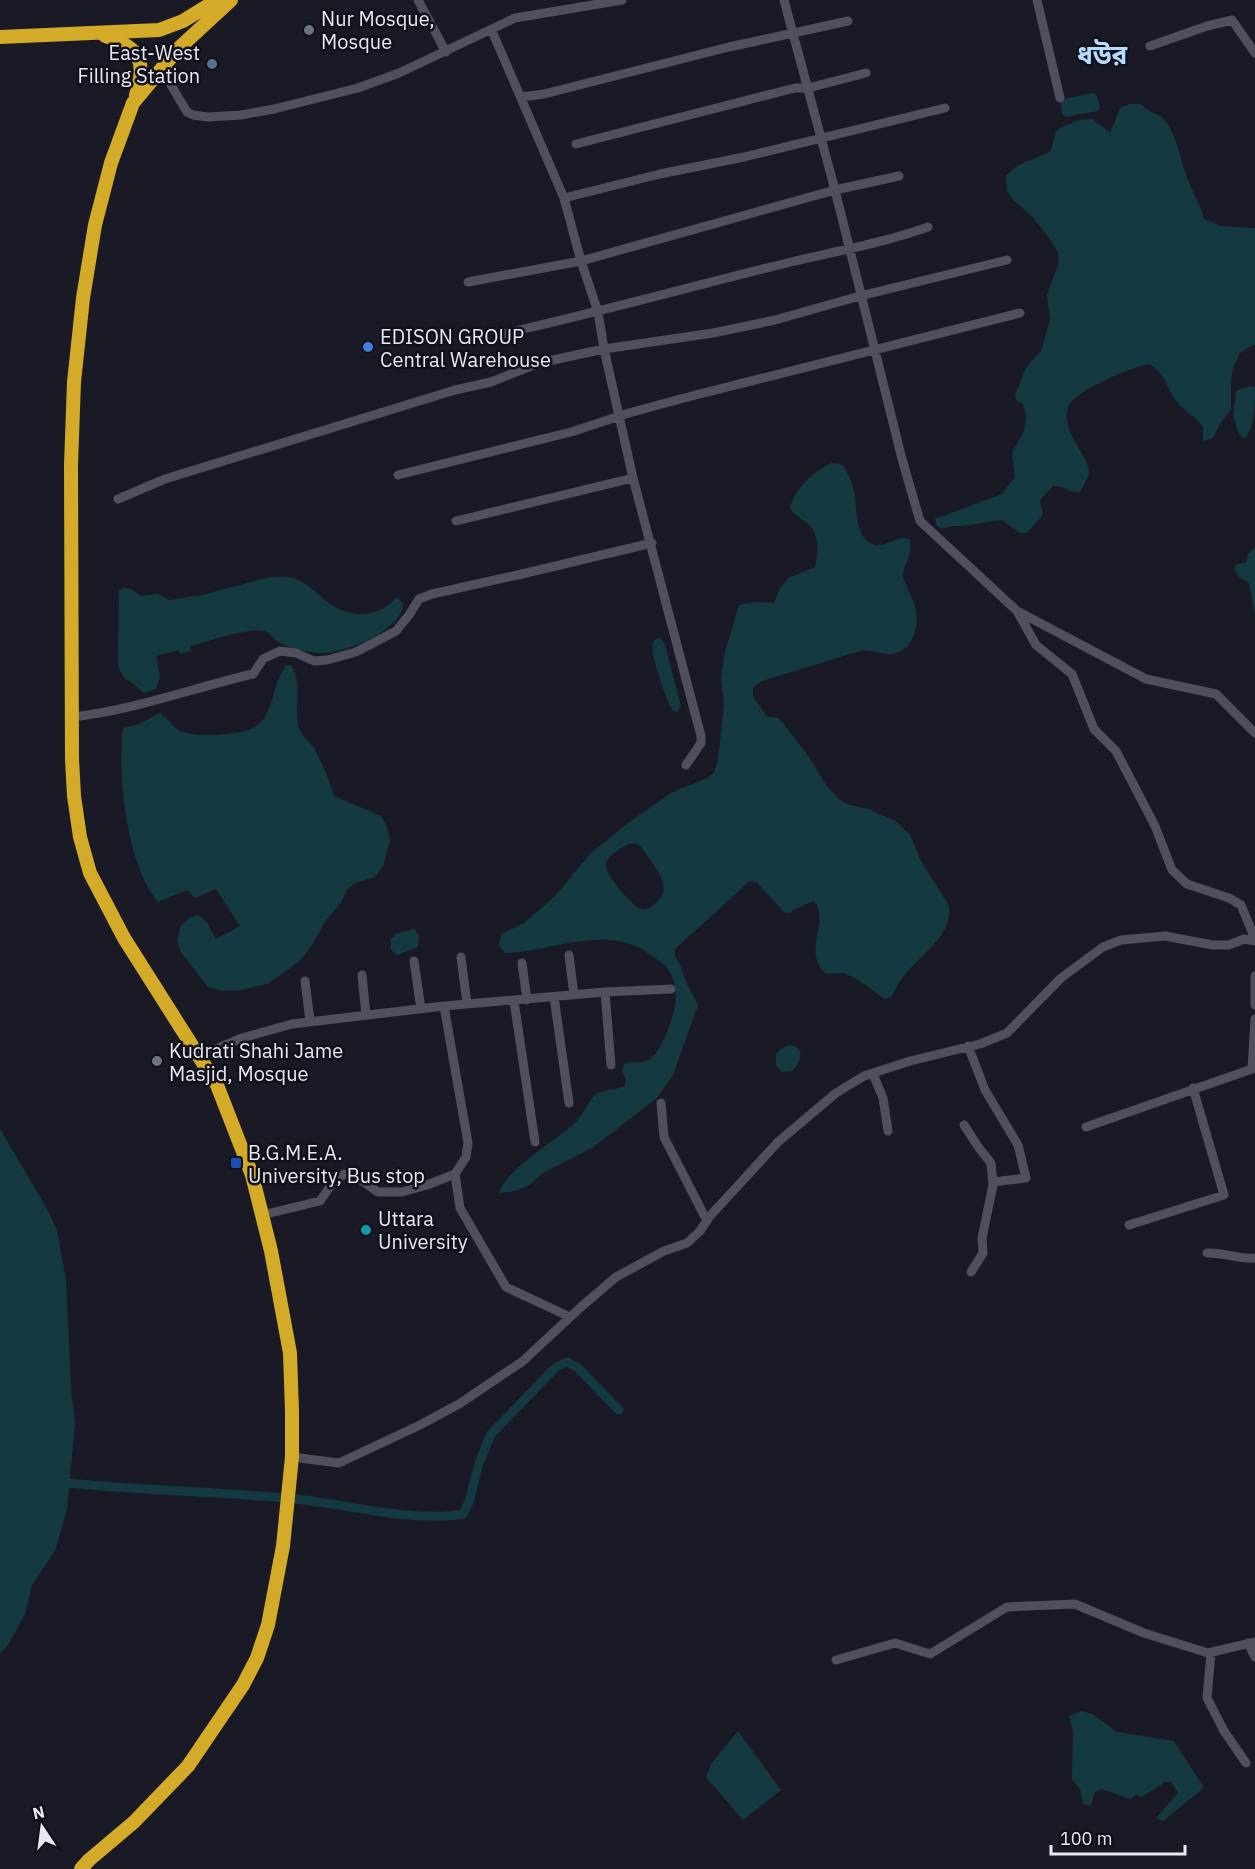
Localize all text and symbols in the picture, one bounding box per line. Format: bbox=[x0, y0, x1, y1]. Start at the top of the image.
place label: Nur Mosque, Mosque bbox=[321, 5, 435, 55]
marker: Nur Mosque, Mosque bbox=[302, 23, 316, 37]
district label: ধউর bbox=[1077, 37, 1127, 71]
place label: East-West Filling Station bbox=[78, 39, 200, 89]
marker: East-West Filling Station bbox=[205, 57, 219, 71]
place label: EDISON GROUP Central Warehouse bbox=[380, 323, 551, 373]
marker: EDISON GROUP Central Warehouse bbox=[361, 340, 375, 354]
place label: Kudrati Shahi Jame Masjid, Mosque bbox=[169, 1037, 343, 1087]
marker: Kudrati Shahi Jame Masjid, Mosque bbox=[150, 1054, 164, 1068]
place label: B.G.M.E.A. University, Bus stop bbox=[248, 1139, 425, 1189]
marker: B.G.M.E.A. University, Bus stop bbox=[229, 1156, 243, 1170]
place label: Uttara University bbox=[378, 1205, 468, 1255]
marker: Uttara University bbox=[359, 1223, 373, 1237]
north arrow bbox=[12, 1797, 72, 1857]
text: N bbox=[31, 1801, 47, 1823]
scale bar bbox=[1051, 1818, 1184, 1856]
text: 100 m bbox=[1060, 1827, 1112, 1850]

